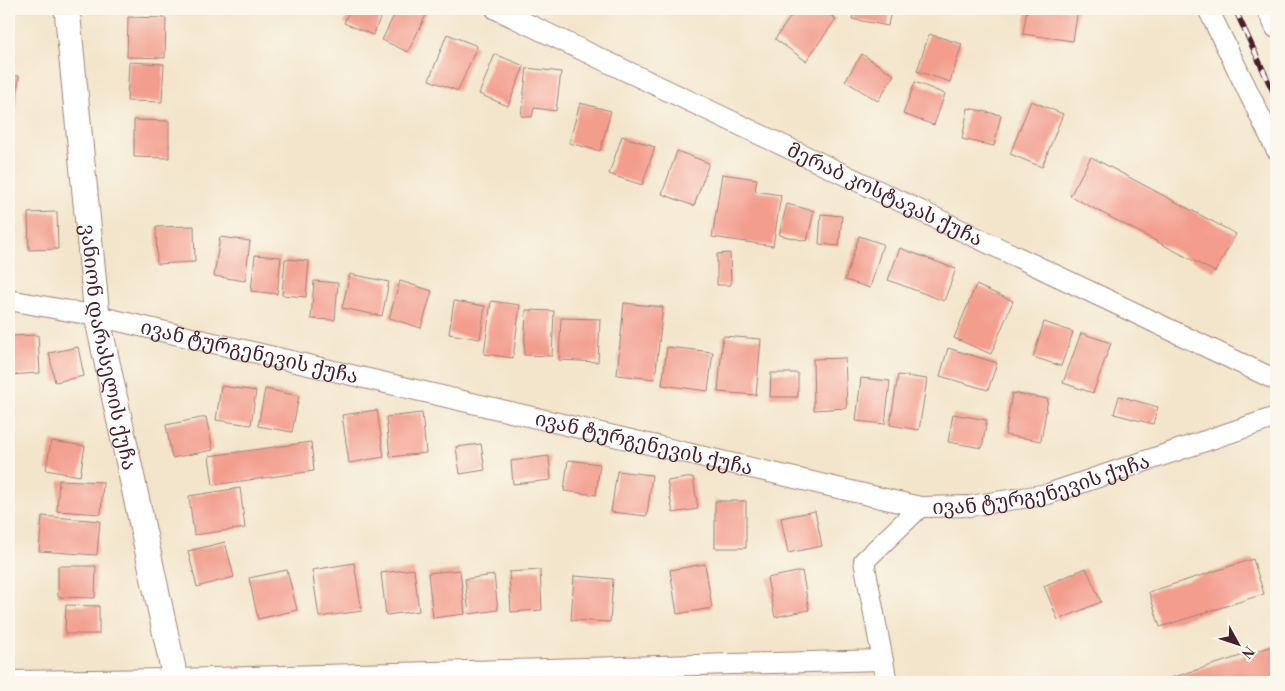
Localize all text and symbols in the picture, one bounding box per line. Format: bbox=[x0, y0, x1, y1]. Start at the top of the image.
street label: მერაბ კოსტავას ქუჩა bbox=[783, 138, 986, 253]
street label: ვანიონ დარასელის ქუჩა bbox=[74, 223, 141, 473]
street label: ივან ტურგენევის ქუჩა bbox=[138, 315, 361, 390]
street label: ივან ტურგენევის ქუჩა bbox=[532, 407, 755, 482]
street label: ივან ტურგენევის ქუჩა bbox=[932, 450, 1153, 521]
north arrow bbox=[1212, 618, 1262, 668]
text: N bbox=[1237, 642, 1258, 662]

